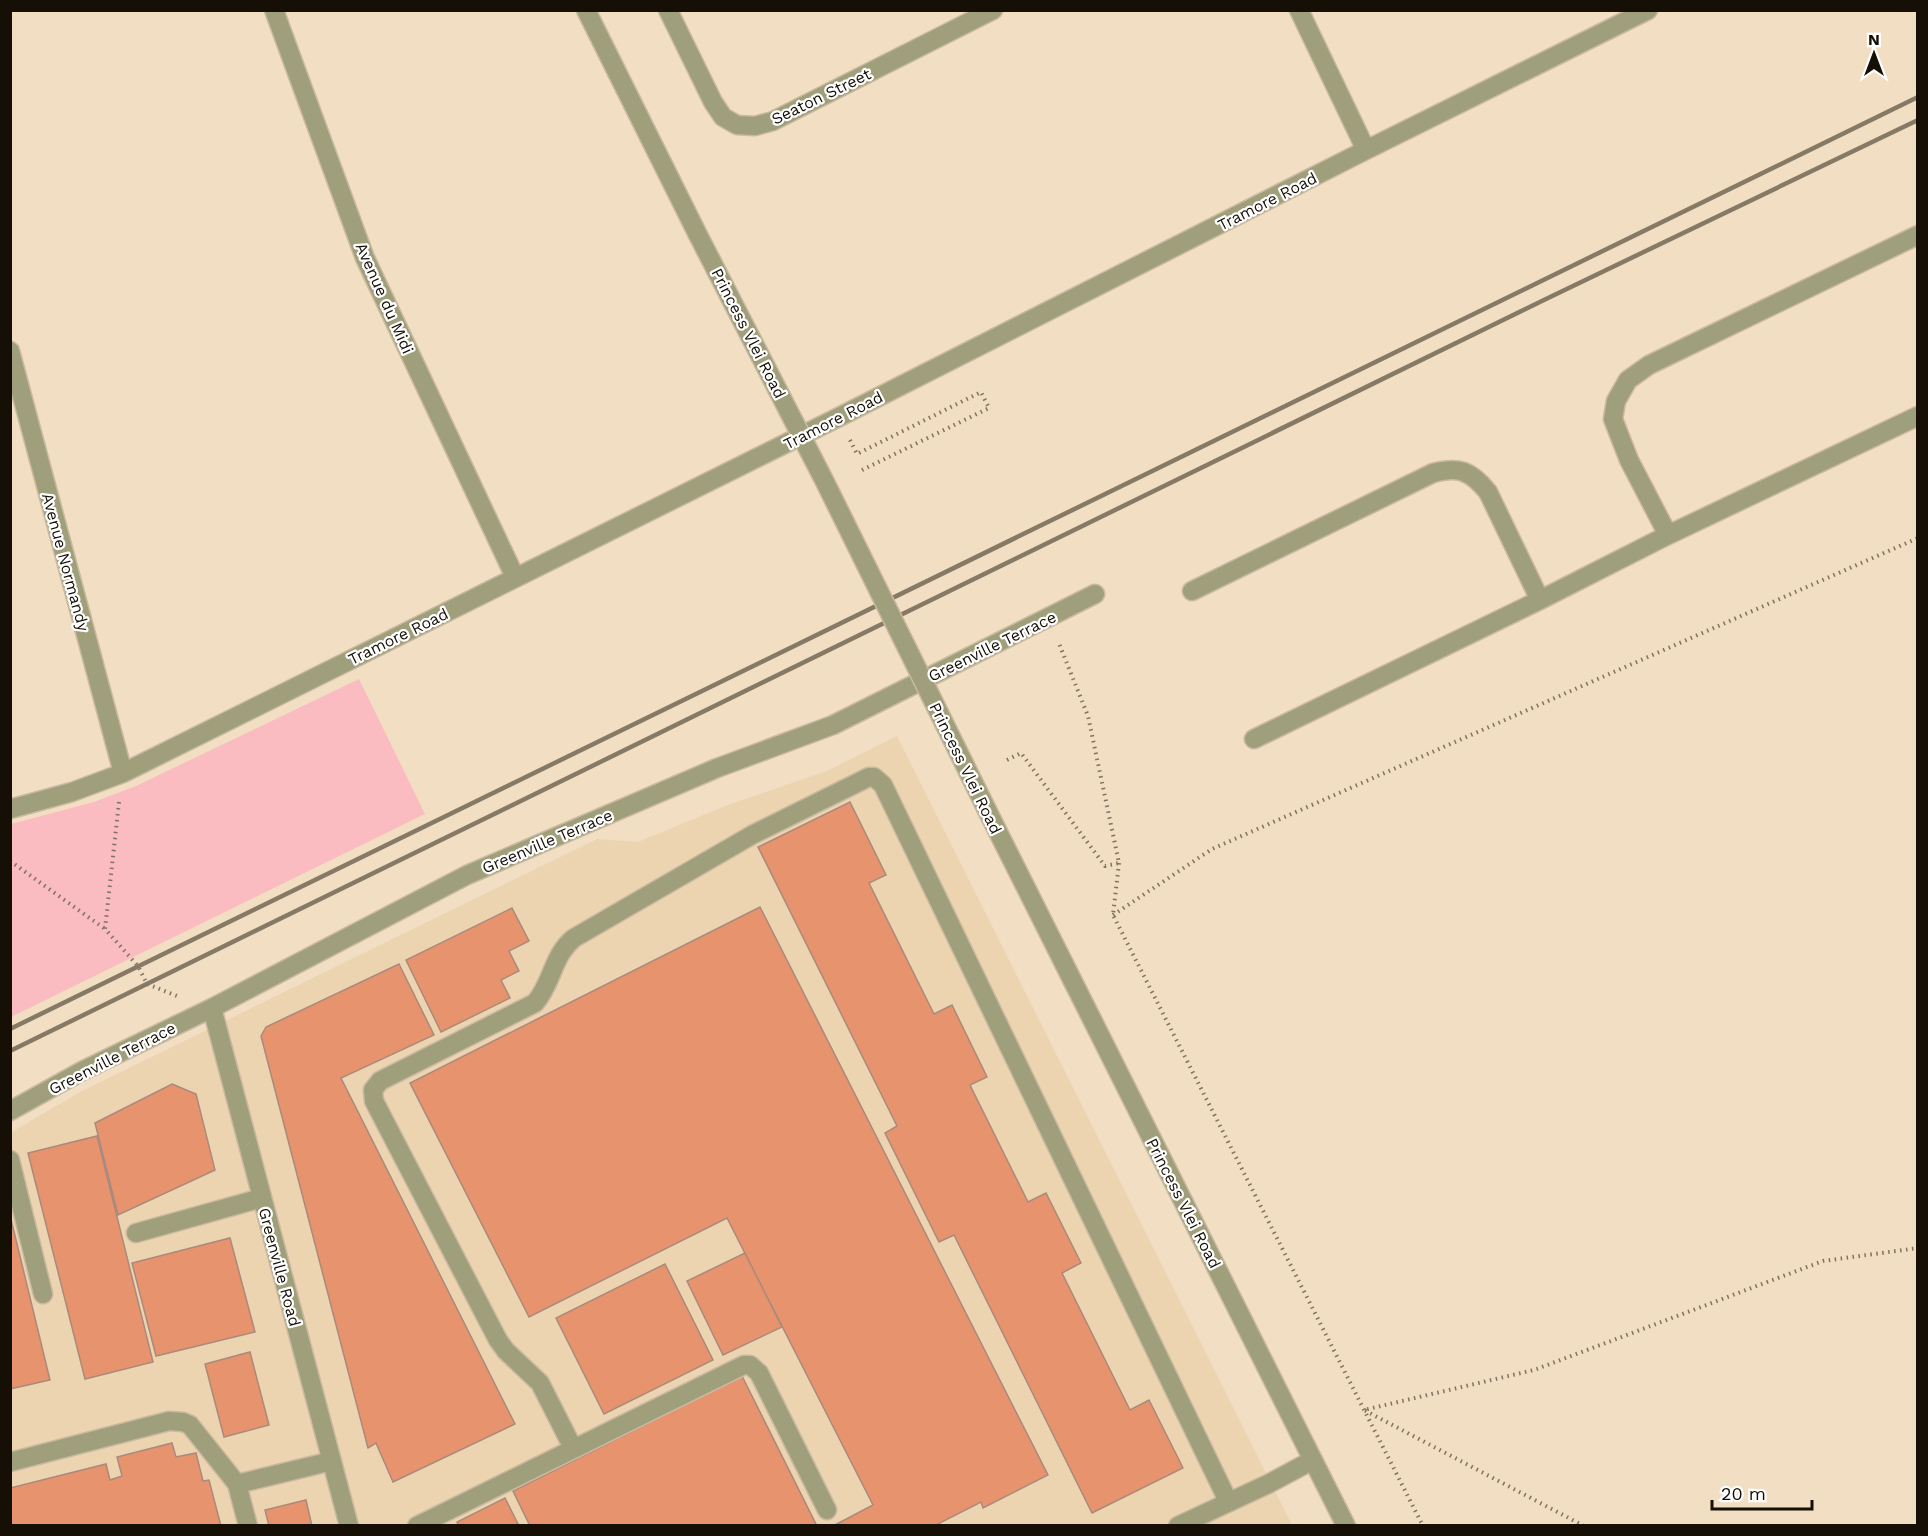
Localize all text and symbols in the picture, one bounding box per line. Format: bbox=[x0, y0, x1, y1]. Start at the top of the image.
north arrow bbox=[1844, 24, 1904, 84]
text: N bbox=[1868, 30, 1880, 49]
street label: Seaton Street bbox=[768, 64, 874, 129]
street label: Tramore Road bbox=[1214, 168, 1320, 235]
street label: Avenue du Midi bbox=[352, 240, 418, 357]
street label: Princess Vlei Road bbox=[707, 265, 790, 402]
street label: Tramore Road bbox=[780, 387, 886, 454]
street label: Avenue Normandy bbox=[38, 491, 93, 634]
street label: Tramore Road bbox=[345, 604, 451, 669]
street label: Greenville Terrace bbox=[925, 607, 1059, 686]
street label: Princess Vlei Road bbox=[926, 699, 1006, 837]
street label: Greenville Terrace bbox=[479, 805, 615, 878]
street label: Greenville Terrace bbox=[46, 1018, 179, 1099]
street label: Princess Vlei Road bbox=[1142, 1135, 1225, 1272]
street label: Greenville Road bbox=[255, 1206, 304, 1329]
scale bar bbox=[1712, 1473, 1812, 1511]
text: 20 m bbox=[1721, 1483, 1766, 1504]

